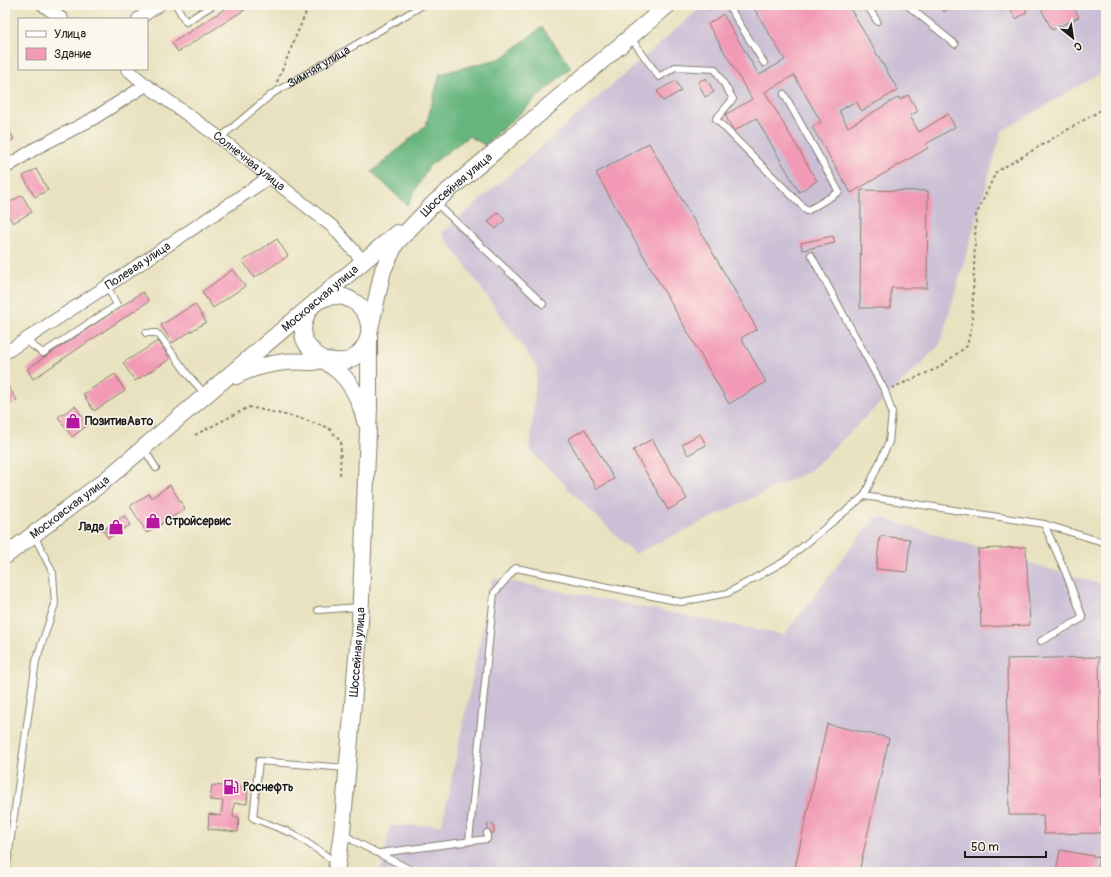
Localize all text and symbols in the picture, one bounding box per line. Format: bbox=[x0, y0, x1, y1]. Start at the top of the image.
legend bbox=[18, 18, 148, 70]
north arrow bbox=[1053, 18, 1093, 58]
text: Улица bbox=[54, 27, 86, 42]
text: С bbox=[1071, 39, 1084, 54]
street label: Зимняя улица bbox=[285, 43, 353, 91]
text: Здание bbox=[54, 47, 91, 62]
street label: Солнечная улица bbox=[210, 128, 288, 195]
street label: Шоссейная улица bbox=[418, 150, 496, 220]
street label: Полевая улица bbox=[102, 238, 174, 293]
street label: Московская улица bbox=[279, 262, 362, 335]
shop icon: ПозитивАвто bbox=[64, 412, 82, 430]
place label: ПозитивАвто bbox=[85, 414, 154, 429]
street label: Московская улица bbox=[27, 472, 113, 542]
shop icon: Стройсервис bbox=[144, 512, 162, 530]
place label: Стройсервис bbox=[165, 514, 231, 529]
shop icon: Лада bbox=[107, 518, 125, 536]
place label: Лада bbox=[77, 520, 104, 535]
street label: Шоссейная улица bbox=[347, 607, 369, 698]
fuel station icon: Роснефть bbox=[222, 778, 240, 796]
place label: Роснефть bbox=[243, 780, 294, 795]
scale bar bbox=[965, 833, 1046, 859]
text: 50 m bbox=[971, 840, 999, 855]

